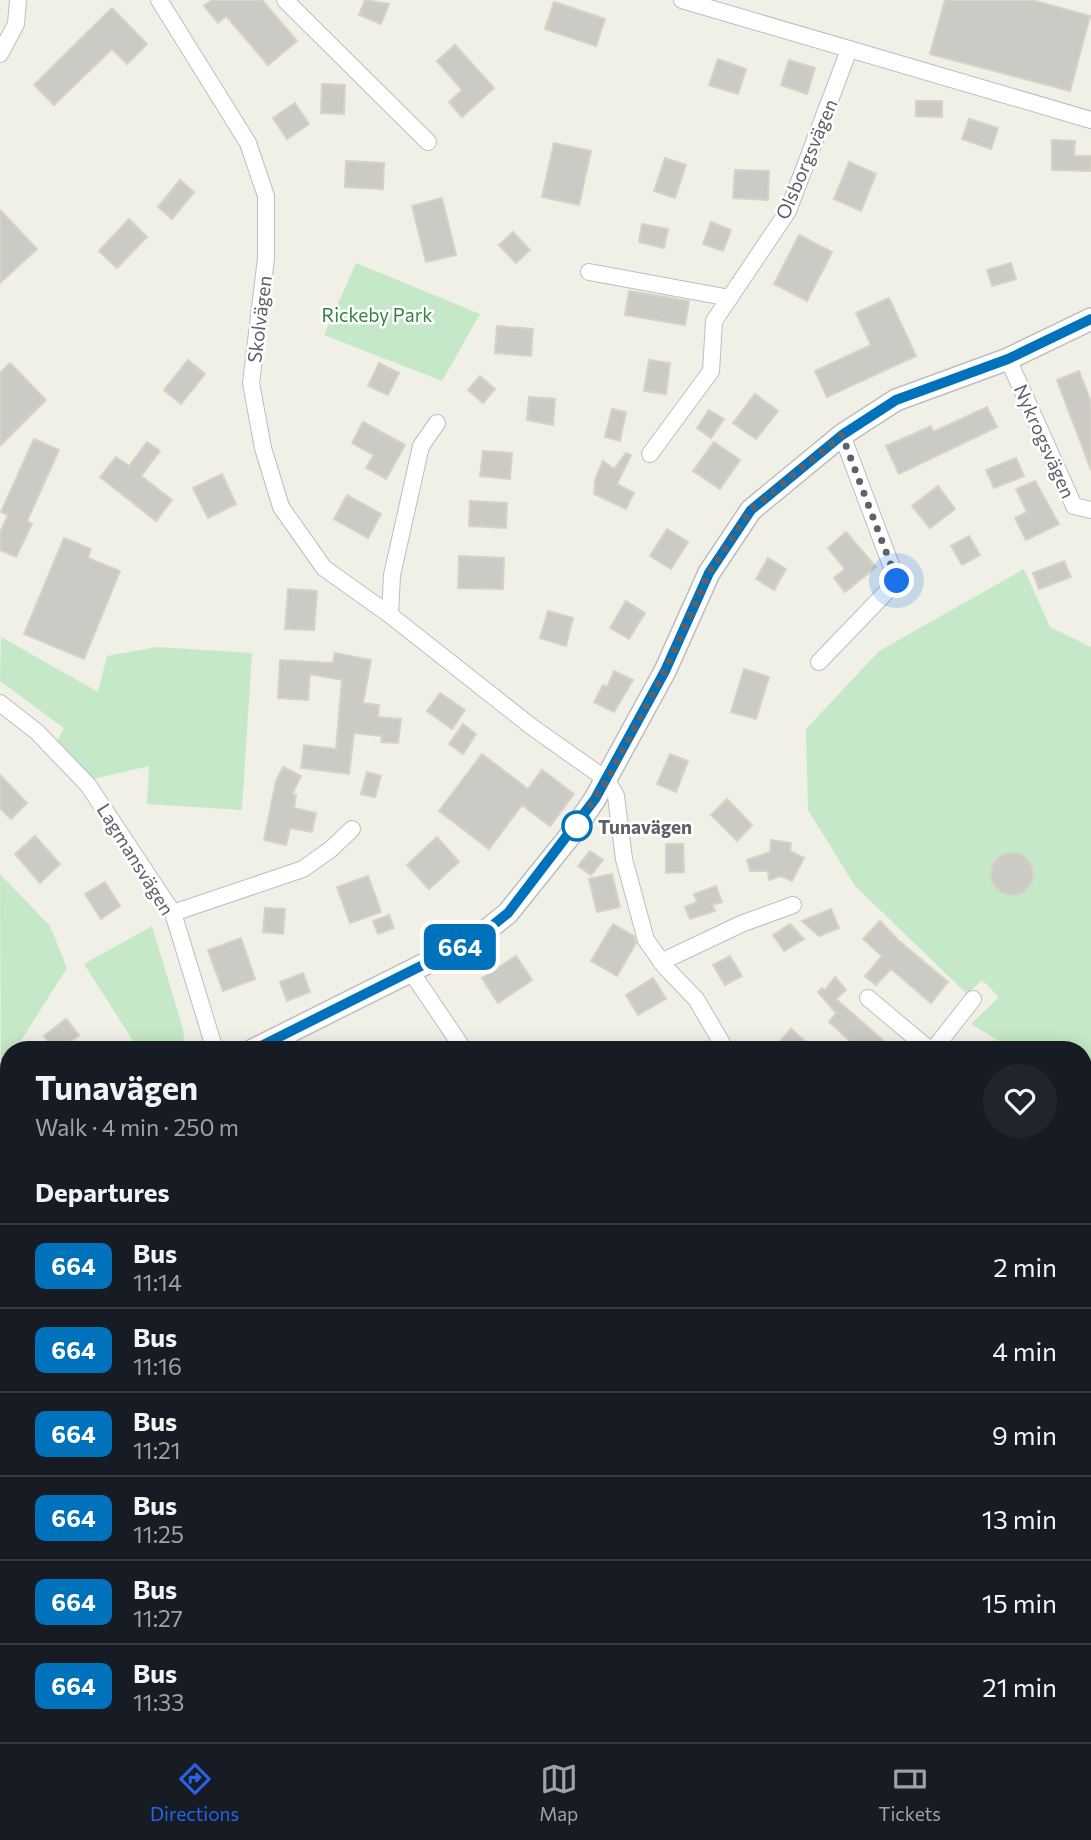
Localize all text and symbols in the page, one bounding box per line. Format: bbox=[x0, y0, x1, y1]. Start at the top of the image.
street label: Olsborgsvägen bbox=[770, 95, 842, 223]
street label: Skolvägen bbox=[242, 274, 276, 364]
park label: Rickeby Park bbox=[321, 303, 433, 326]
street label: Nykrogsvägen bbox=[1010, 380, 1080, 502]
your location bbox=[879, 563, 914, 598]
street label: Lagmansvägen bbox=[92, 799, 180, 919]
marker: Tunavägen bbox=[562, 811, 592, 841]
place label: Tunavägen bbox=[598, 815, 692, 838]
line badge: 664 bbox=[420, 924, 500, 970]
text: 664 bbox=[438, 932, 482, 961]
button: heart bbox=[983, 1064, 1057, 1138]
text: Tunavägen bbox=[35, 1066, 198, 1107]
text: Walk · 4 min · 250 m bbox=[35, 1113, 239, 1141]
text: Departures bbox=[35, 1176, 170, 1207]
text: Bus bbox=[133, 1237, 177, 1268]
text: 664 bbox=[51, 1251, 96, 1280]
text: 2 min bbox=[993, 1251, 1057, 1282]
text: 11:14 bbox=[133, 1268, 182, 1296]
text: Bus bbox=[133, 1321, 177, 1352]
text: 664 bbox=[51, 1335, 96, 1364]
text: 4 min bbox=[992, 1335, 1057, 1366]
text: 11:16 bbox=[133, 1352, 182, 1380]
text: Bus bbox=[133, 1405, 177, 1436]
text: 664 bbox=[51, 1419, 96, 1448]
text: 9 min bbox=[992, 1419, 1057, 1450]
text: 11:21 bbox=[133, 1436, 181, 1464]
text: Bus bbox=[133, 1489, 177, 1520]
text: 664 bbox=[51, 1503, 96, 1532]
text: 13 min bbox=[982, 1503, 1057, 1534]
text: 11:25 bbox=[133, 1520, 184, 1548]
text: Bus bbox=[133, 1573, 177, 1604]
text: 664 bbox=[51, 1587, 96, 1616]
text: 15 min bbox=[982, 1587, 1057, 1618]
text: 11:27 bbox=[133, 1604, 183, 1632]
text: Bus bbox=[133, 1657, 177, 1688]
text: 664 bbox=[51, 1671, 96, 1700]
text: 21 min bbox=[982, 1671, 1057, 1702]
text: 11:33 bbox=[133, 1688, 184, 1716]
tab: Directions bbox=[150, 1760, 239, 1825]
tab: Map bbox=[539, 1760, 578, 1825]
tab: Tickets bbox=[878, 1760, 941, 1825]

